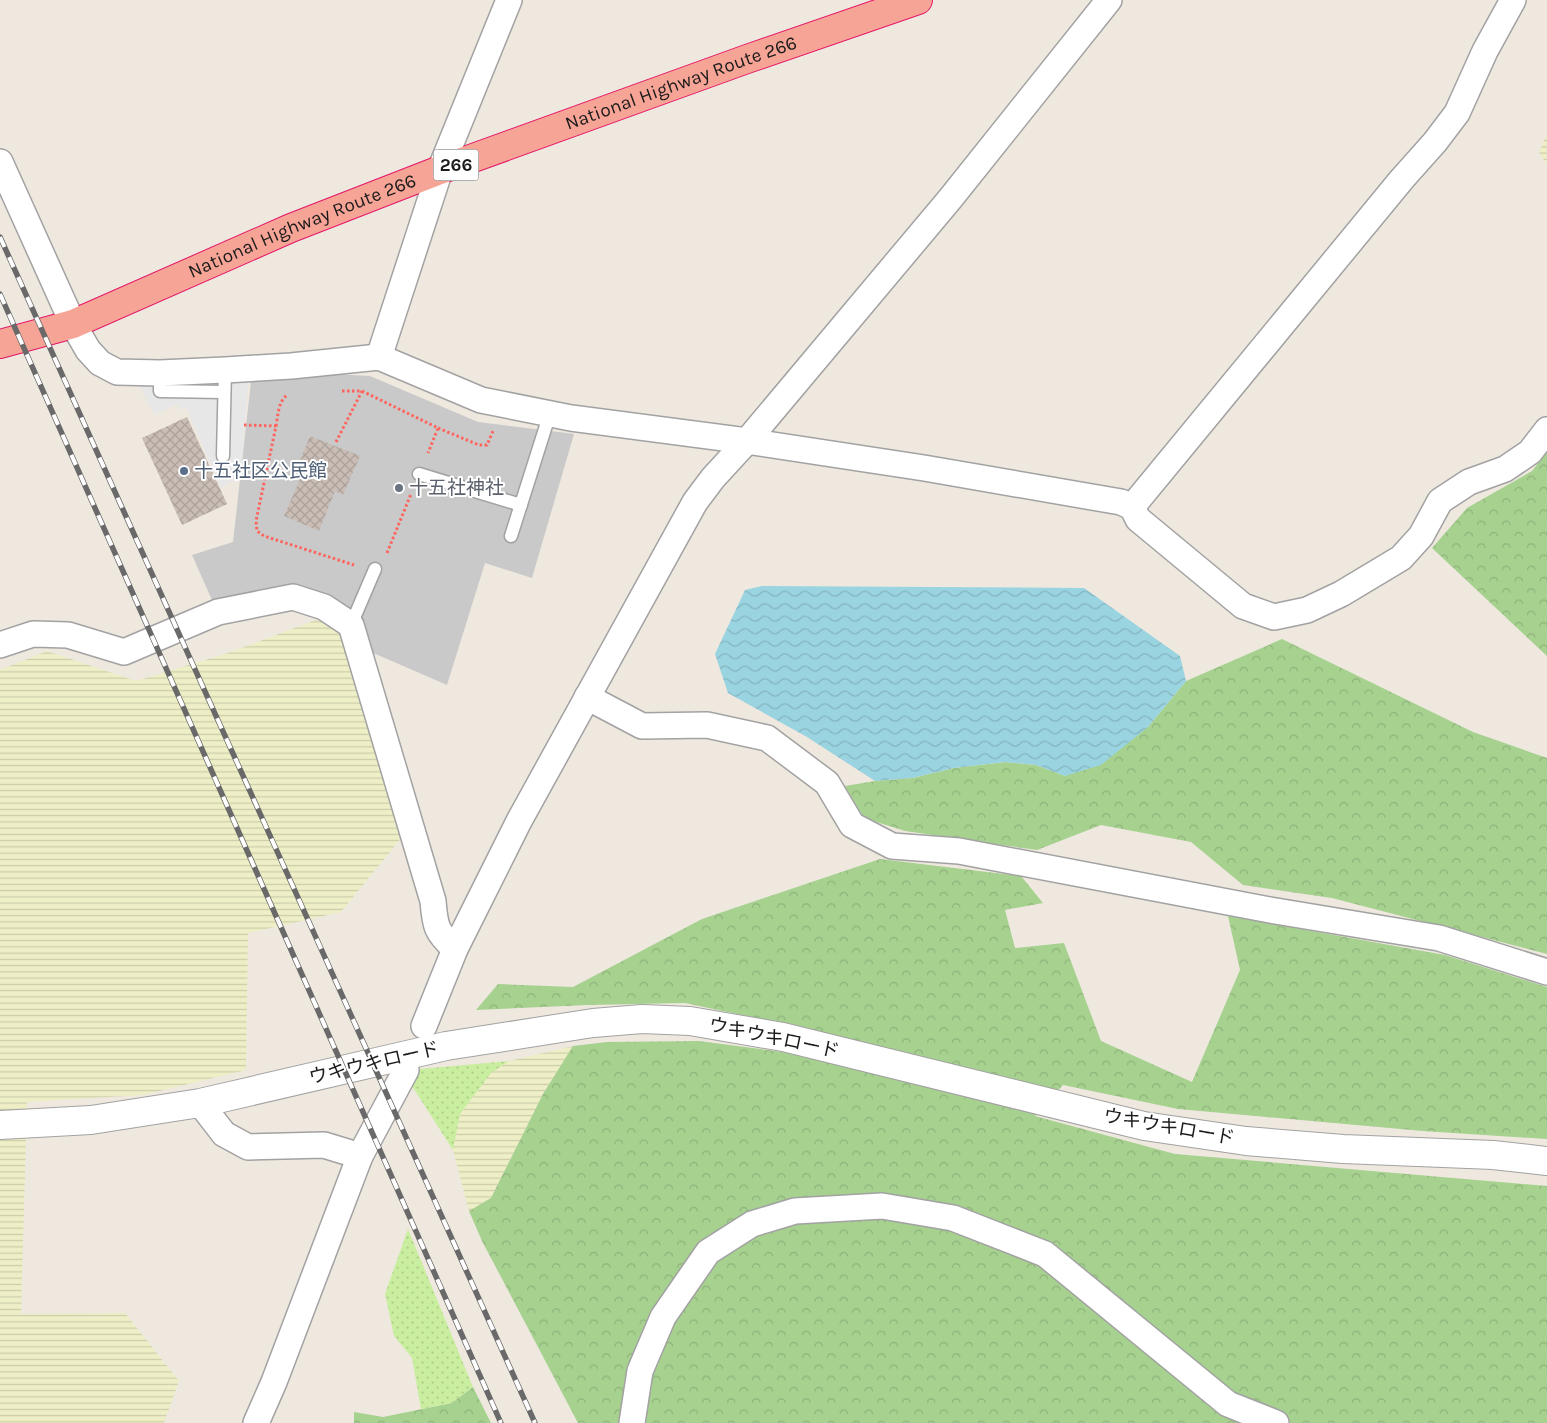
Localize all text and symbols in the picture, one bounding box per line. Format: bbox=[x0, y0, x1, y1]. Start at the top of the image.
street label: National Highway Route 266 bbox=[562, 32, 800, 135]
road number: 266 bbox=[434, 150, 478, 180]
street label: National Highway Route 266 bbox=[185, 169, 419, 283]
place label: 十五社区公民館 bbox=[194, 460, 327, 482]
marker: 十五社区公民館 bbox=[178, 465, 190, 477]
place label: 十五社神社 bbox=[409, 477, 504, 499]
marker: 十五社神社 bbox=[393, 482, 405, 494]
street label: ウキウキロード bbox=[707, 1013, 841, 1063]
street label: ウキウキロード bbox=[307, 1037, 441, 1089]
street label: ウキウキロード bbox=[1102, 1105, 1236, 1149]

